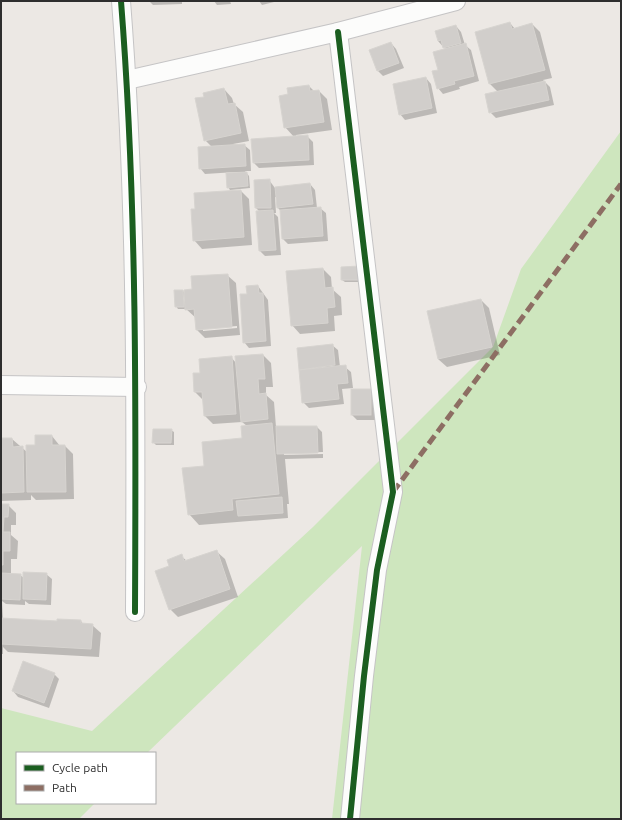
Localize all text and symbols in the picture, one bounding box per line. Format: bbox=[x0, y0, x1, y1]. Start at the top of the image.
legend bbox=[16, 752, 156, 804]
text: Cycle path bbox=[52, 761, 108, 774]
text: Path bbox=[52, 781, 77, 794]

